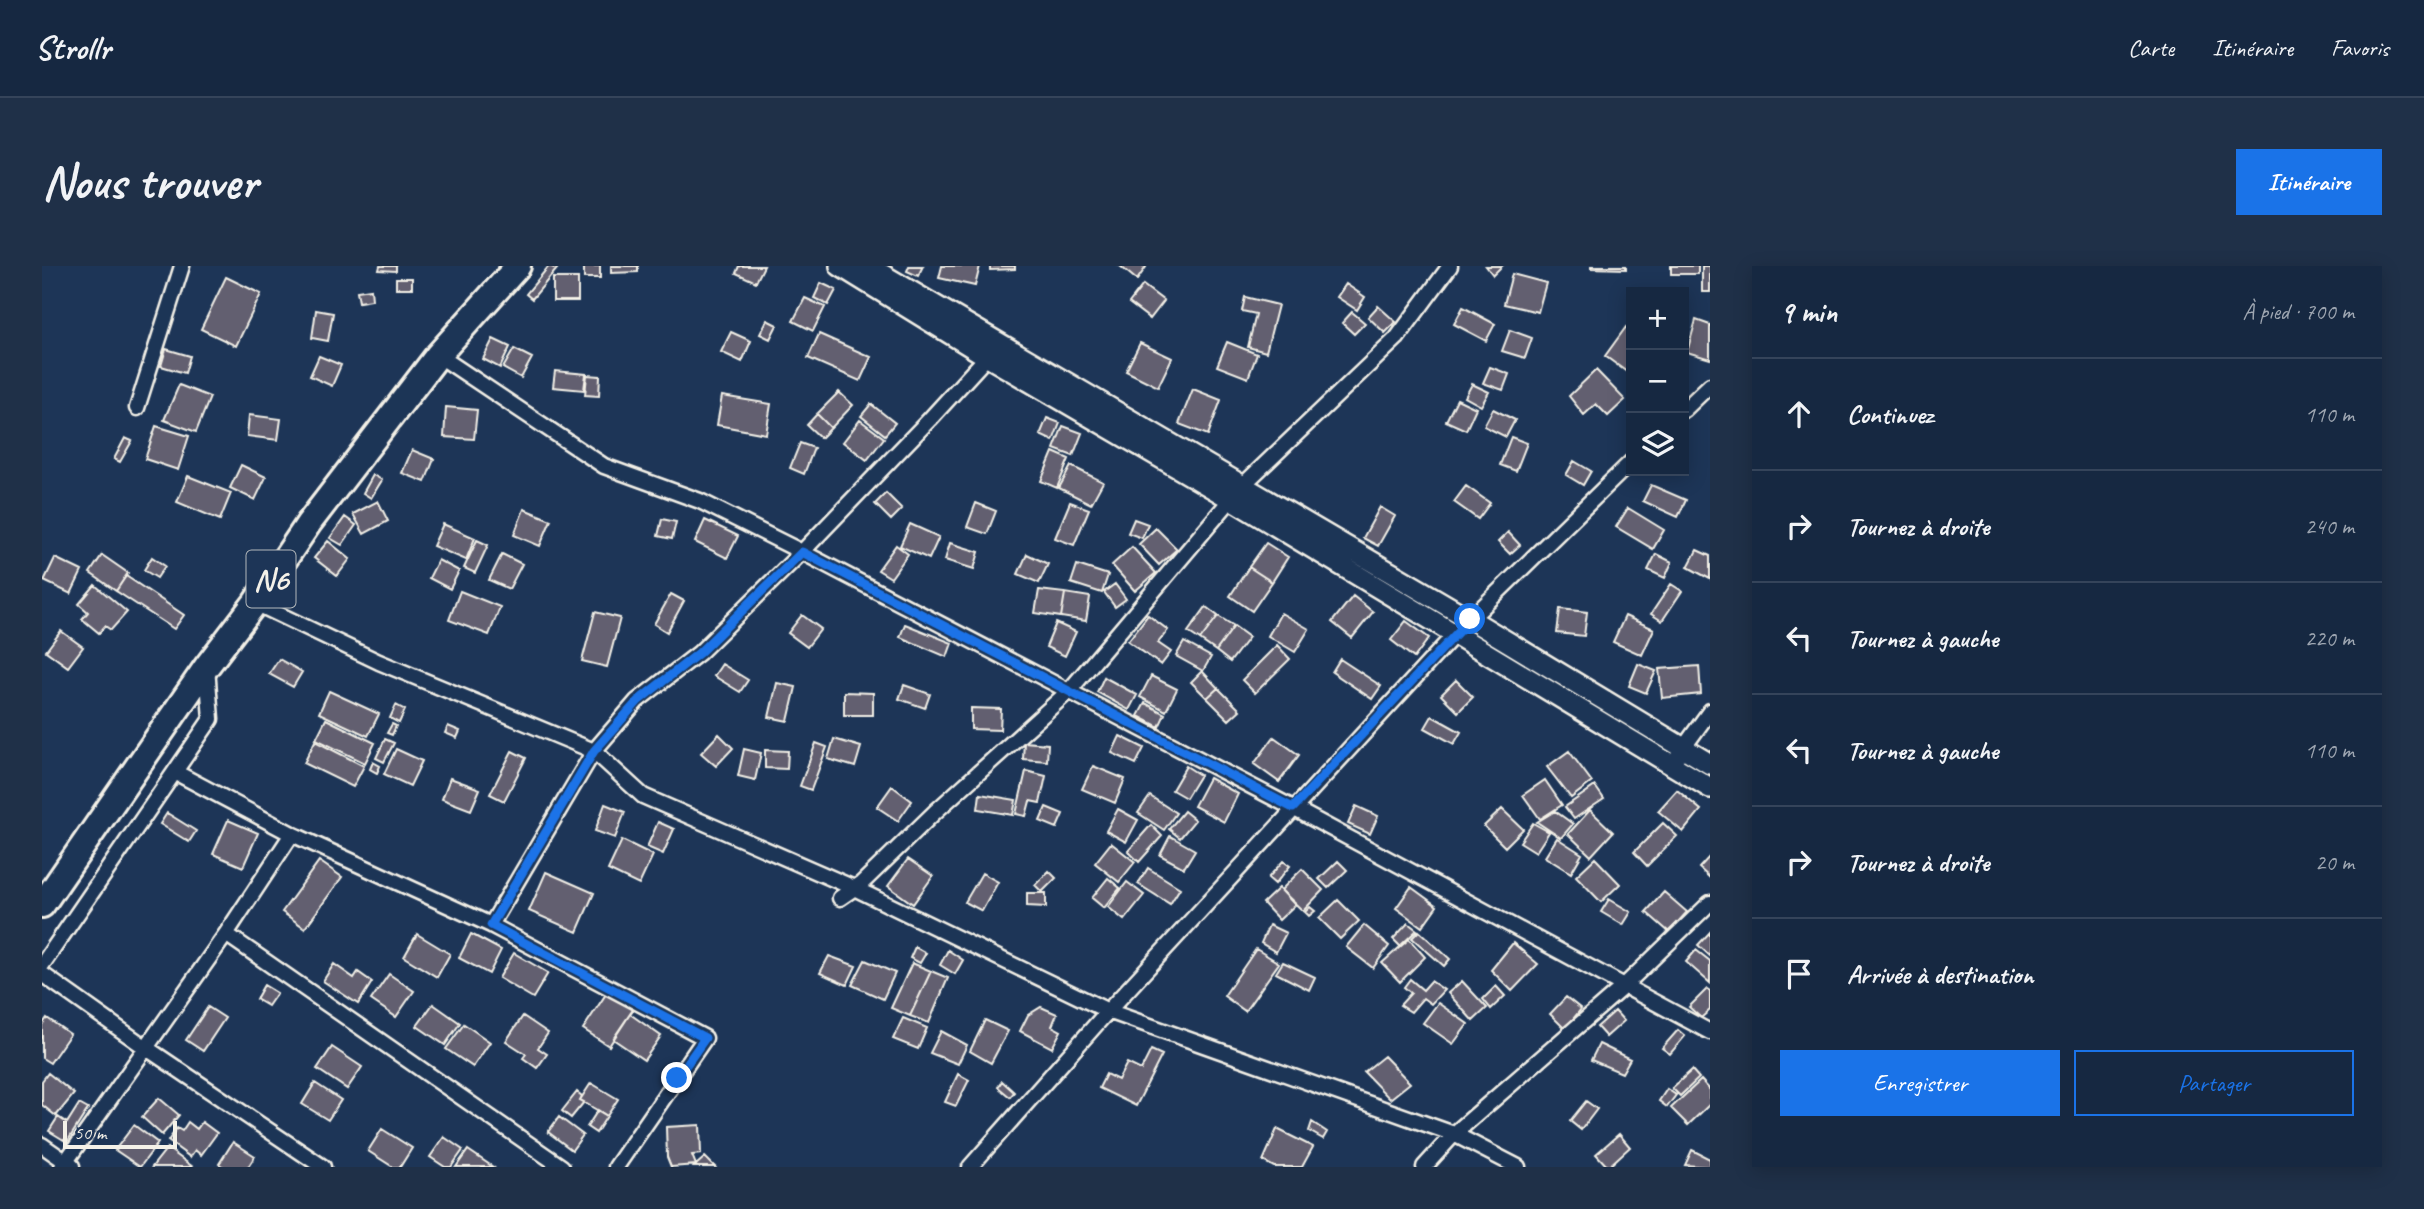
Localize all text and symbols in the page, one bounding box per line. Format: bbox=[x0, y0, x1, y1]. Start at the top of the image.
text: Strollr bbox=[35, 27, 110, 69]
text: Carte bbox=[2128, 33, 2174, 63]
text: Itinéraire bbox=[2212, 33, 2293, 63]
text: Favoris bbox=[2331, 33, 2389, 63]
button: Itinéraire bbox=[2236, 149, 2382, 215]
text: Nous trouver bbox=[42, 151, 257, 213]
map controls bbox=[1626, 287, 1689, 476]
button: + bbox=[1626, 287, 1689, 350]
text: 9 min bbox=[1780, 293, 1837, 331]
text: À pied · 700 m bbox=[2242, 297, 2354, 326]
button: − bbox=[1626, 350, 1689, 413]
icon: ahead bbox=[1780, 395, 1818, 433]
text: Continuez bbox=[1847, 398, 1933, 431]
text: 110 m bbox=[2305, 400, 2354, 429]
button: layers bbox=[1626, 413, 1689, 476]
icon: right bbox=[1780, 507, 1818, 545]
text: Tournez à droite bbox=[1847, 510, 1989, 543]
text: 240 m bbox=[2305, 512, 2354, 541]
road number: N6 bbox=[246, 550, 296, 608]
route start bbox=[1454, 603, 1485, 634]
icon: left bbox=[1780, 619, 1818, 657]
text: Tournez à gauche bbox=[1847, 622, 1998, 655]
text: 220 m bbox=[2305, 624, 2354, 653]
icon: left bbox=[1780, 731, 1818, 769]
text: Tournez à gauche bbox=[1847, 734, 1998, 767]
text: 110 m bbox=[2305, 736, 2354, 765]
icon: right bbox=[1780, 843, 1818, 881]
text: Tournez à droite bbox=[1847, 846, 1989, 879]
text: 20 m bbox=[2315, 848, 2354, 877]
icon: arrive bbox=[1780, 955, 1818, 993]
text: Arrivée à destination bbox=[1847, 958, 2033, 991]
button: Enregistrer bbox=[1780, 1050, 2060, 1116]
button: Partager bbox=[2074, 1050, 2354, 1116]
route end bbox=[661, 1062, 692, 1093]
scale bar bbox=[63, 1118, 177, 1150]
text: 50 m bbox=[74, 1121, 106, 1145]

